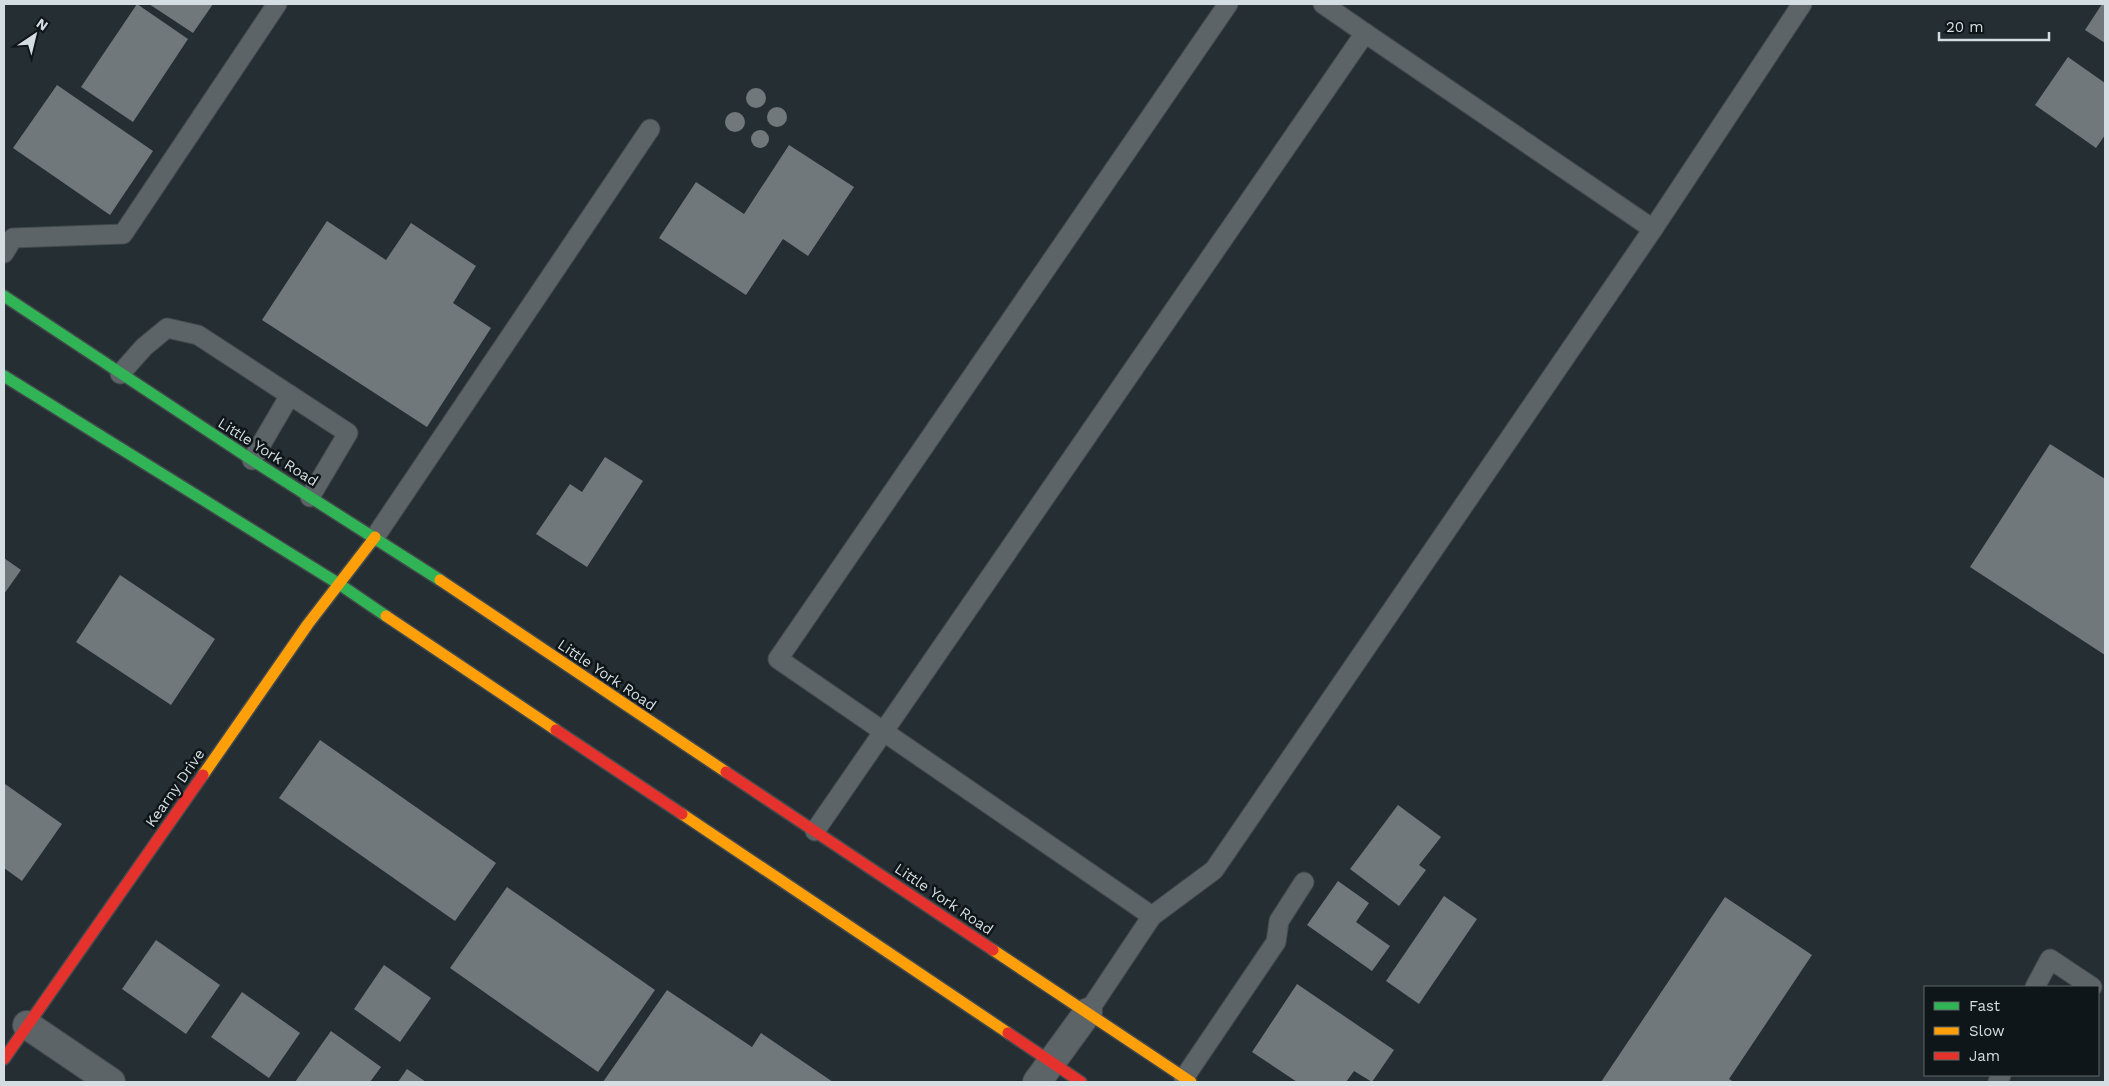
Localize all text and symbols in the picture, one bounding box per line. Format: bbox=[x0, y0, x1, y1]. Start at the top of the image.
north arrow bbox=[10, 10, 60, 60]
scale bar bbox=[1939, 10, 2049, 42]
text: N bbox=[34, 15, 51, 34]
text: 20 m bbox=[1946, 18, 1984, 36]
street label: Little York Road bbox=[215, 414, 321, 490]
street label: Little York Road bbox=[554, 635, 660, 715]
street label: Kearny Drive bbox=[141, 745, 209, 831]
street label: Little York Road bbox=[891, 859, 997, 939]
legend bbox=[1924, 986, 2099, 1076]
text: Fast bbox=[1969, 997, 2001, 1015]
text: Slow bbox=[1969, 1022, 2005, 1040]
text: Jam bbox=[1969, 1047, 2000, 1065]

